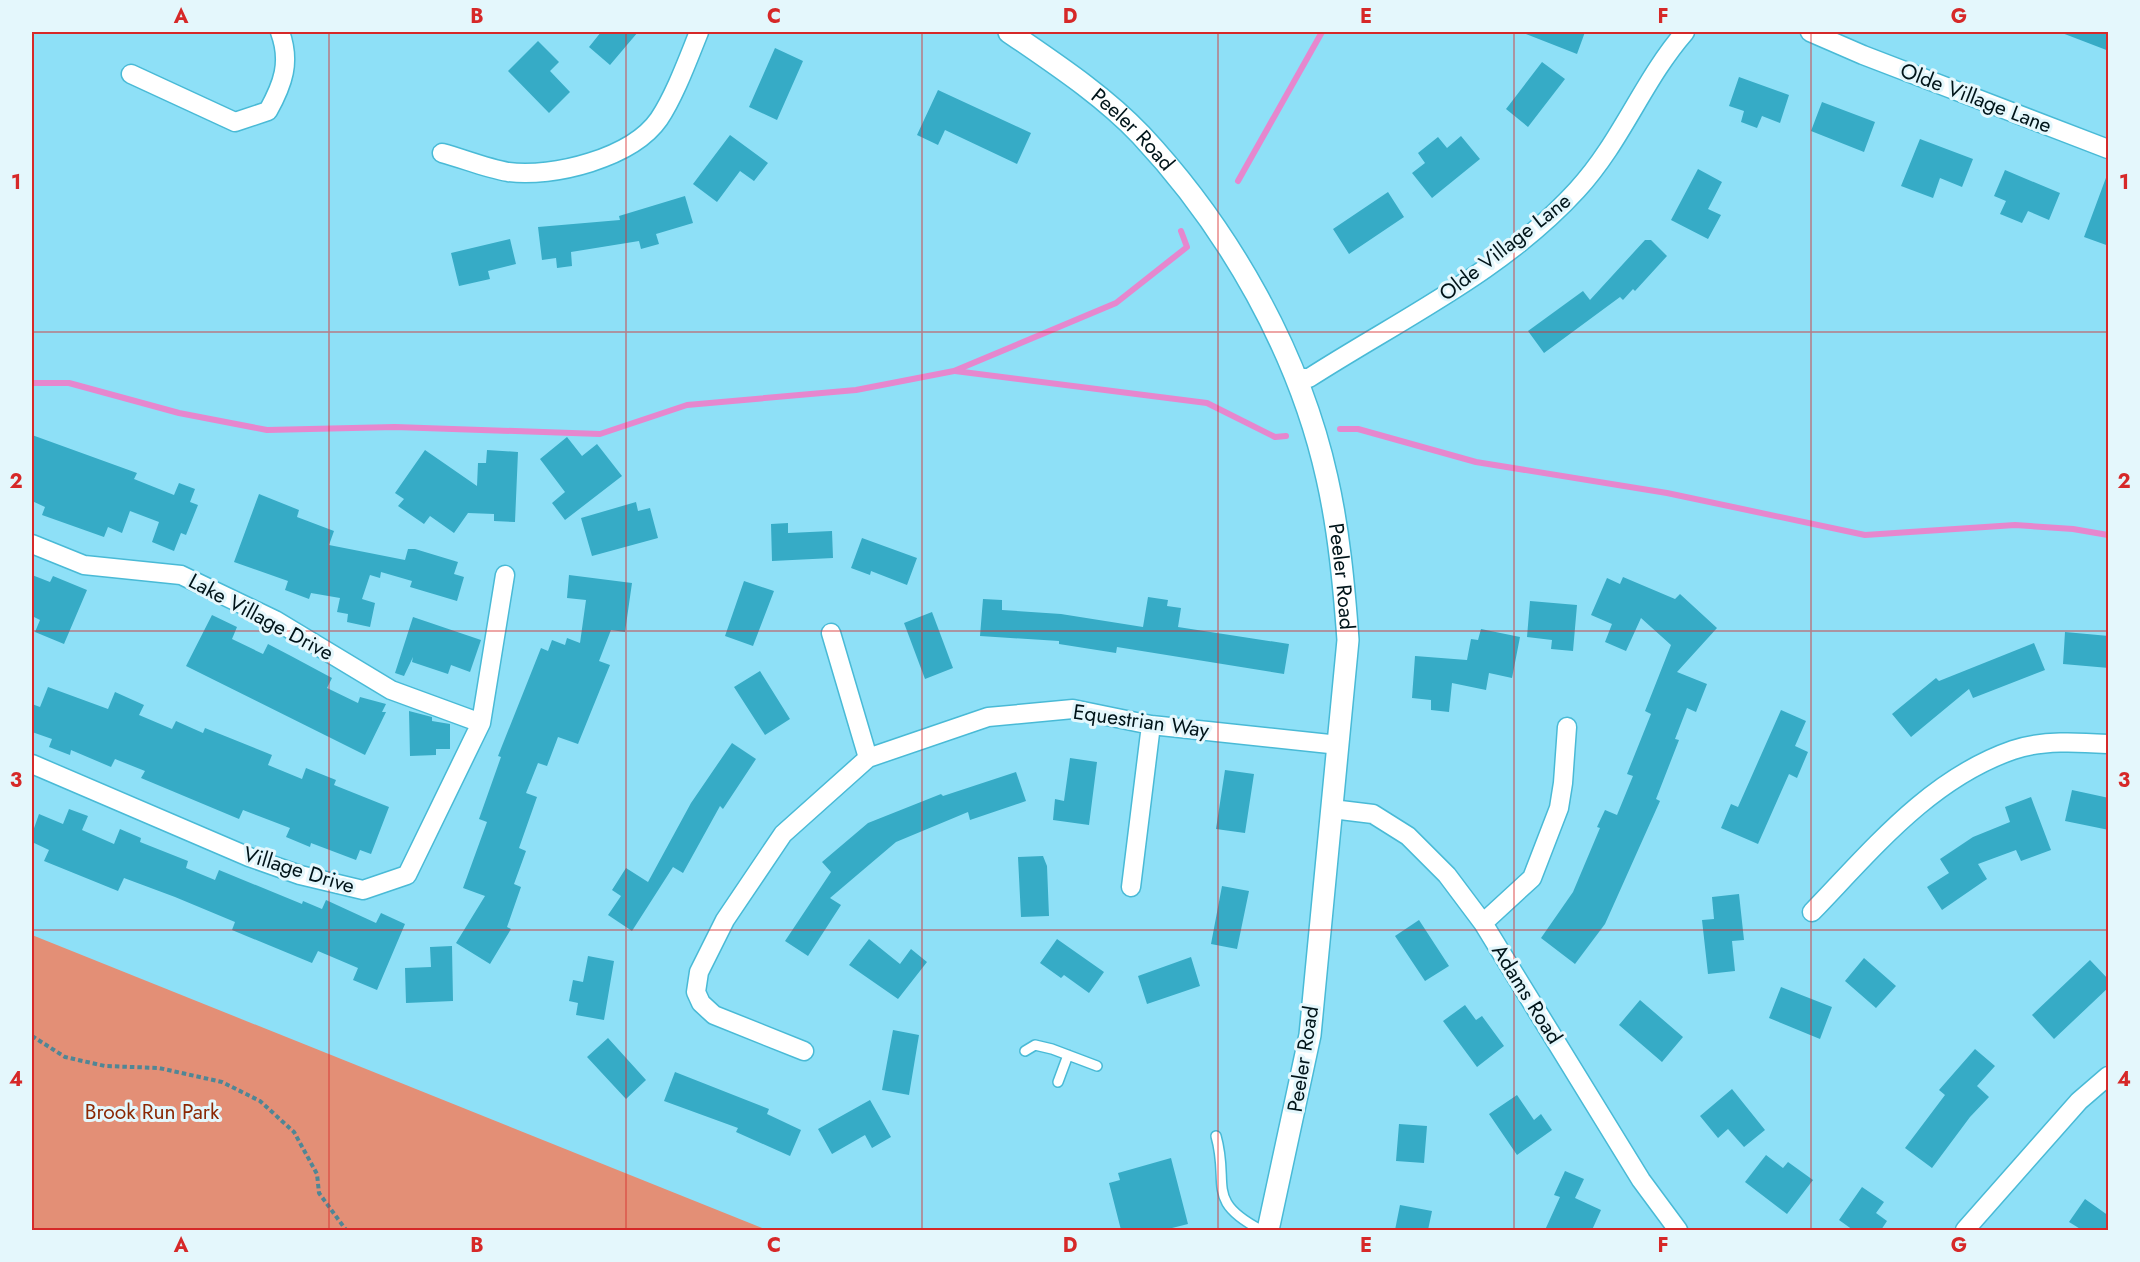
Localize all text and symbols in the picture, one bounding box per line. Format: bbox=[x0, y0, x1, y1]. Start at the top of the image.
text: A bbox=[173, 2, 189, 31]
text: B bbox=[470, 2, 484, 31]
text: C bbox=[767, 2, 781, 31]
text: D bbox=[1063, 2, 1077, 31]
text: E bbox=[1360, 2, 1372, 31]
text: F bbox=[1657, 2, 1669, 31]
text: G bbox=[1951, 2, 1967, 31]
street label: Olde Village Lane bbox=[1896, 55, 2056, 141]
street label: Peeler Road bbox=[1085, 81, 1181, 177]
text: 1 bbox=[11, 168, 21, 197]
text: 1 bbox=[2119, 168, 2129, 197]
street label: Olde Village Lane bbox=[1433, 186, 1577, 308]
text: 2 bbox=[9, 467, 23, 496]
text: 2 bbox=[2117, 467, 2131, 496]
street label: Peeler Road bbox=[1321, 521, 1362, 631]
street label: Lake Village Drive bbox=[183, 566, 339, 668]
street label: Equestrian Way bbox=[1071, 697, 1212, 745]
text: 3 bbox=[10, 766, 22, 795]
text: 3 bbox=[2118, 766, 2130, 795]
street label: Village Drive bbox=[240, 839, 358, 901]
street label: Adams Road bbox=[1485, 938, 1569, 1050]
street label: Peeler Road bbox=[1280, 1004, 1326, 1114]
text: 4 bbox=[9, 1065, 23, 1094]
text: 4 bbox=[2117, 1065, 2131, 1094]
park label: Brook Run Park bbox=[85, 1097, 220, 1127]
text: A bbox=[173, 1231, 189, 1260]
text: B bbox=[470, 1231, 484, 1260]
text: C bbox=[767, 1231, 781, 1260]
text: D bbox=[1063, 1231, 1077, 1260]
text: E bbox=[1360, 1231, 1372, 1260]
text: F bbox=[1657, 1231, 1669, 1260]
text: G bbox=[1951, 1231, 1967, 1260]

